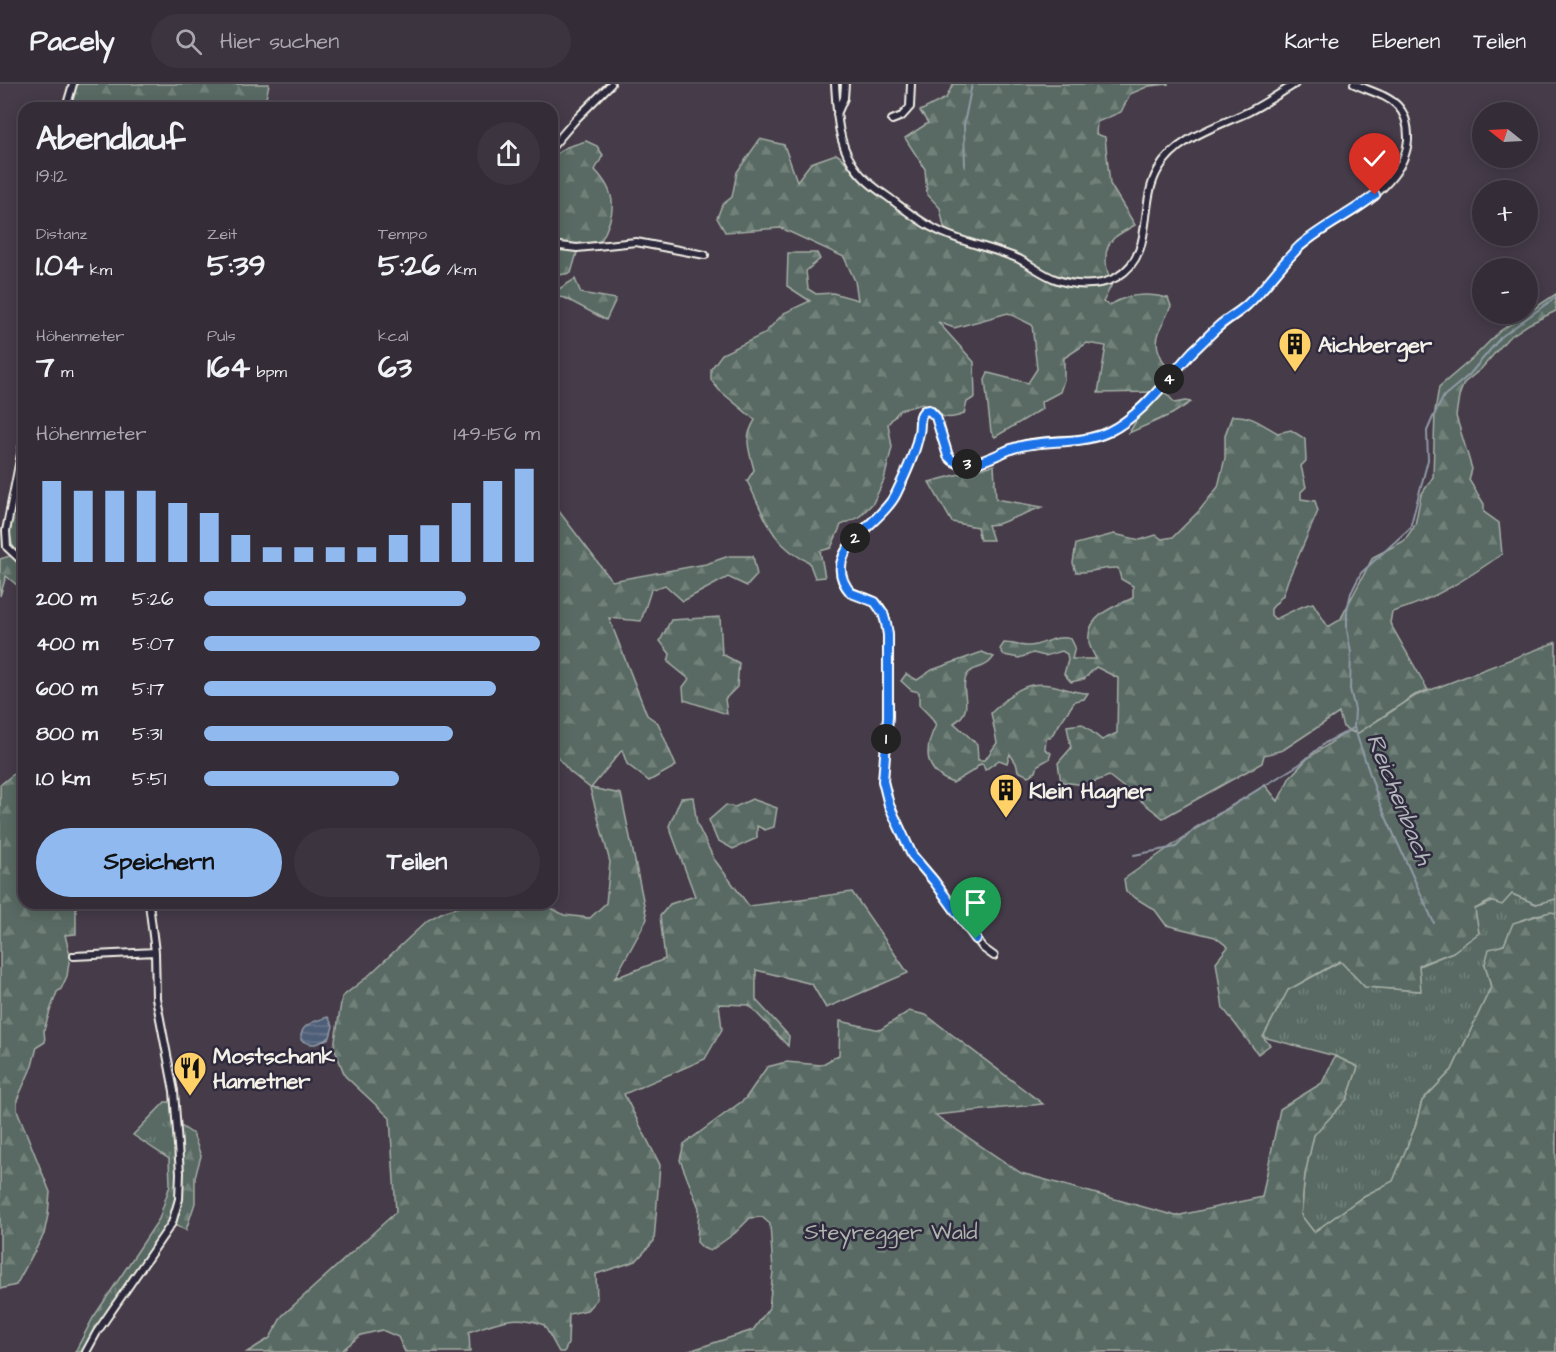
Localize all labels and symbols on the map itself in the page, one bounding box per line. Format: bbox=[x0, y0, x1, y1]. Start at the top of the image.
north arrow bbox=[1472, 102, 1538, 168]
pin bbox=[1349, 133, 1400, 195]
building icon: Aichberger bbox=[1277, 326, 1313, 373]
place label: Aichberger bbox=[1318, 330, 1433, 362]
pin: 4 bbox=[1154, 364, 1184, 394]
pin: 3 bbox=[952, 449, 982, 479]
pin: 2 bbox=[840, 523, 870, 553]
pin: 1 bbox=[871, 724, 901, 754]
water label: Reichenbach bbox=[1357, 729, 1441, 871]
building icon: Klein Hagner bbox=[988, 772, 1024, 819]
place label: Klein Hagner bbox=[1029, 776, 1153, 808]
pin bbox=[950, 877, 1001, 939]
place label: Mostschank Hametner bbox=[213, 1041, 336, 1097]
restaurant icon: Mostschank Hametner bbox=[172, 1050, 208, 1097]
park label: Steyregger Wald bbox=[804, 1217, 978, 1249]

